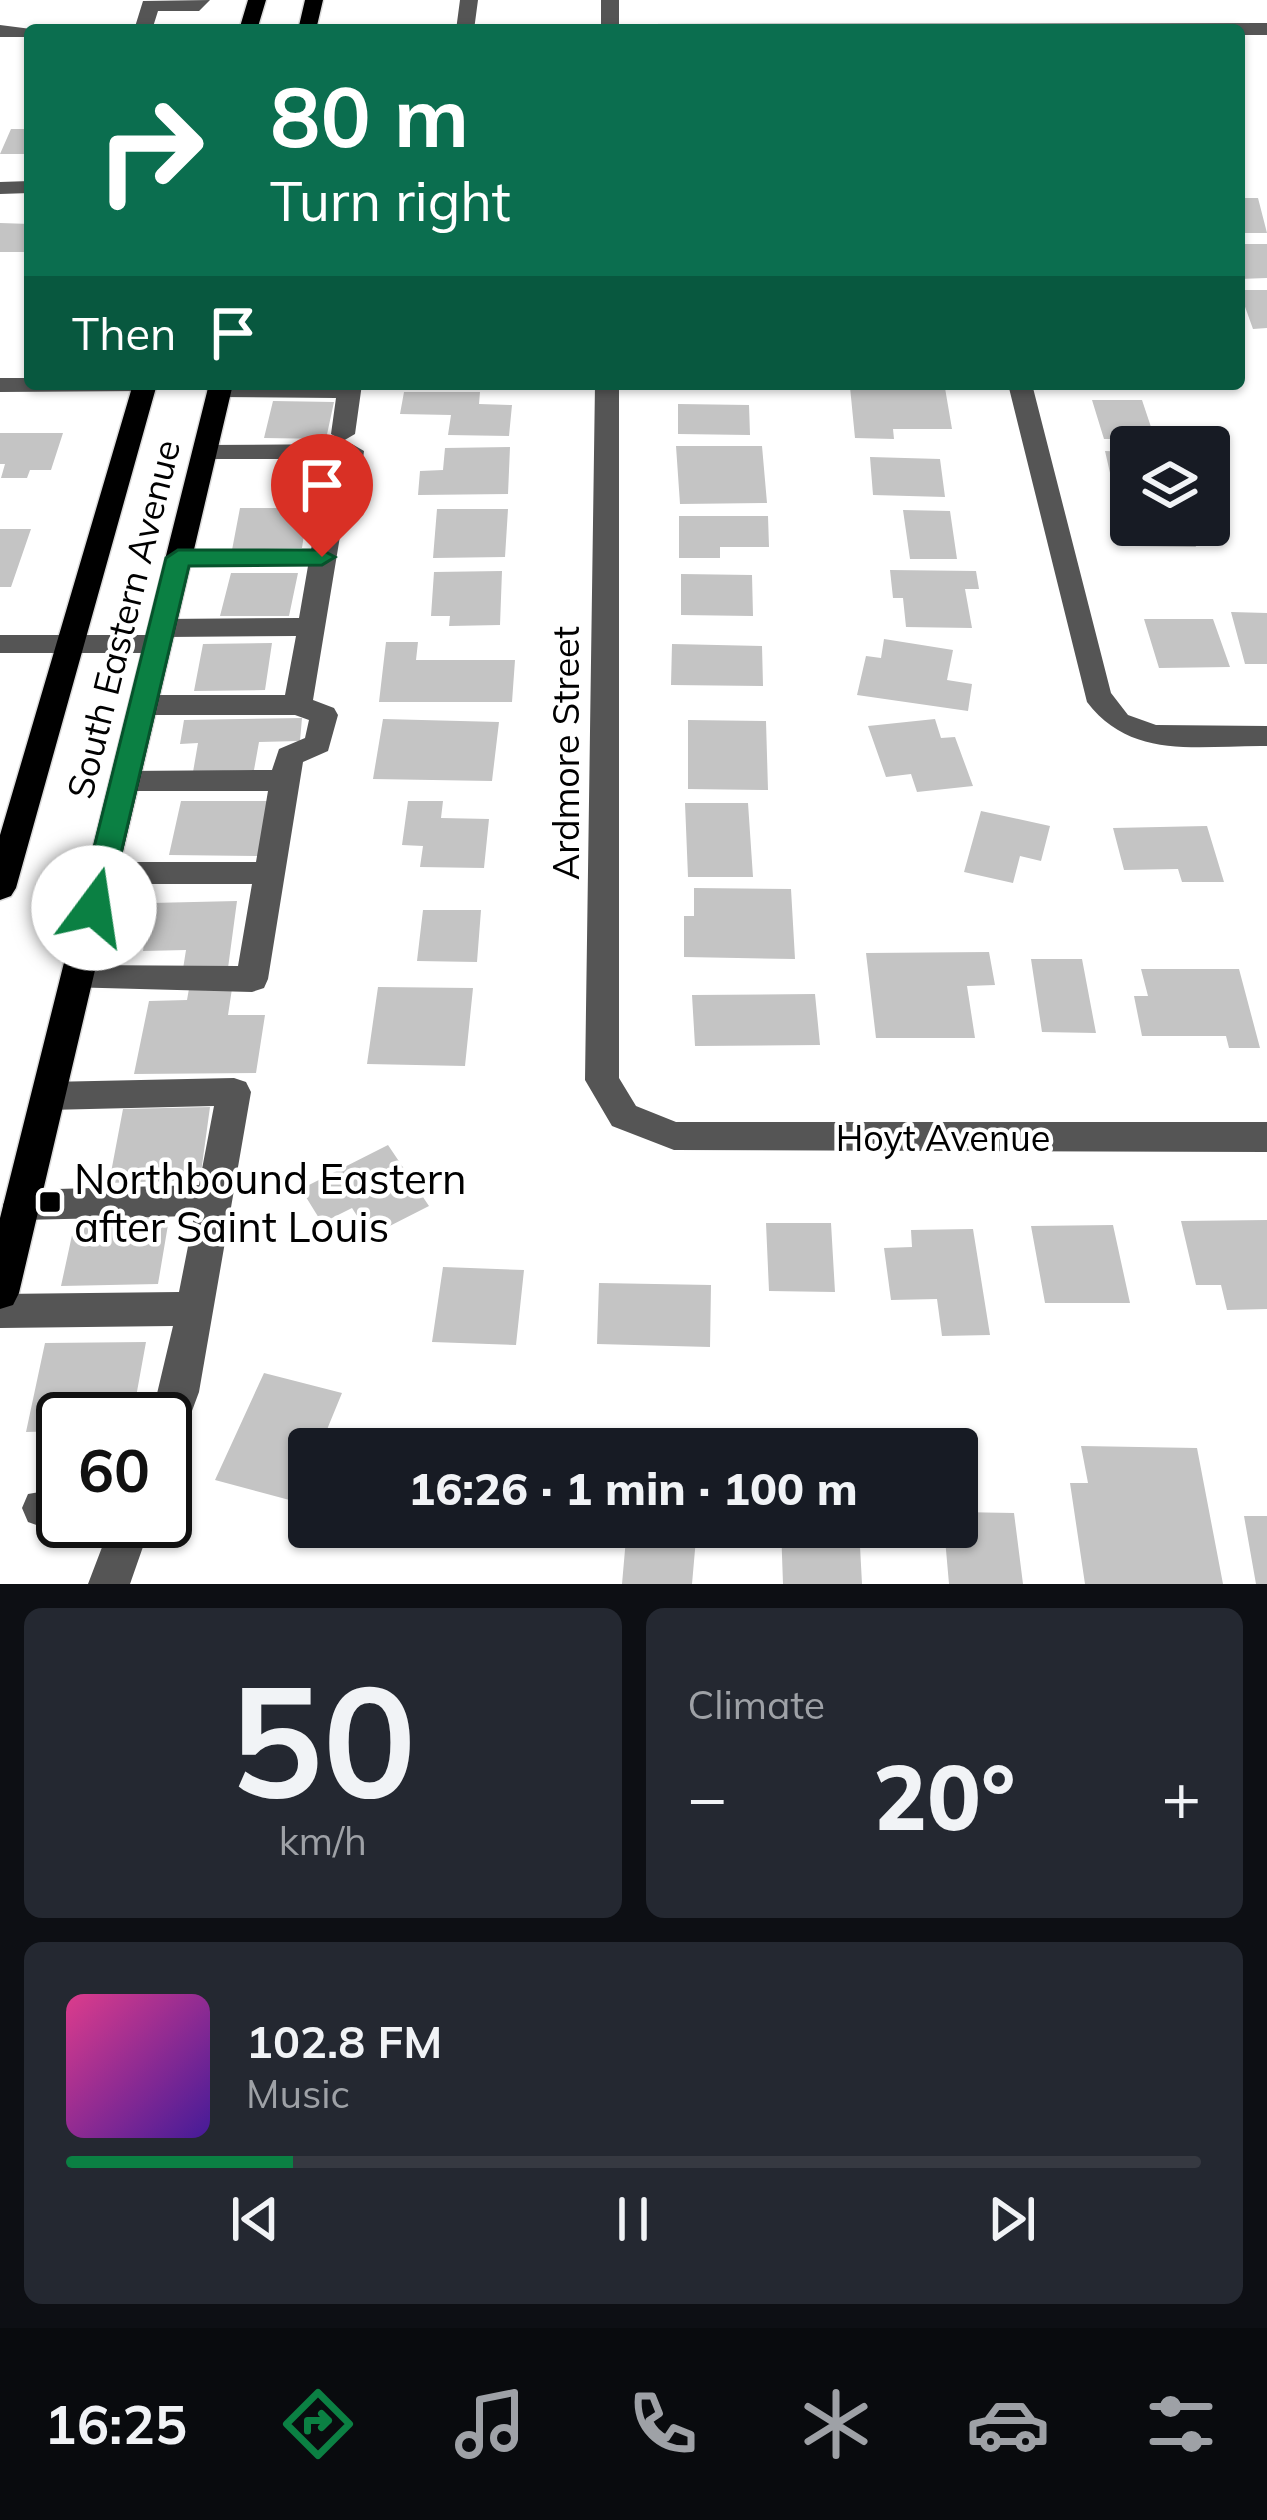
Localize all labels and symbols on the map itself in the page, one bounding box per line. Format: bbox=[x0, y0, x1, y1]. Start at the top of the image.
pin bbox=[271, 434, 373, 557]
street label: South Eastern Avenue bbox=[57, 435, 189, 803]
street label: Ardmore Street bbox=[543, 626, 588, 880]
position arrow bbox=[31, 845, 157, 971]
street label: Hoyt Avenue bbox=[836, 1115, 1050, 1160]
place label: Northbound Eastern after Saint Louis bbox=[74, 1152, 467, 1253]
marker: Northbound Eastern after Saint Louis bbox=[37, 1189, 63, 1215]
speed limit sign: 60 bbox=[36, 1392, 192, 1548]

